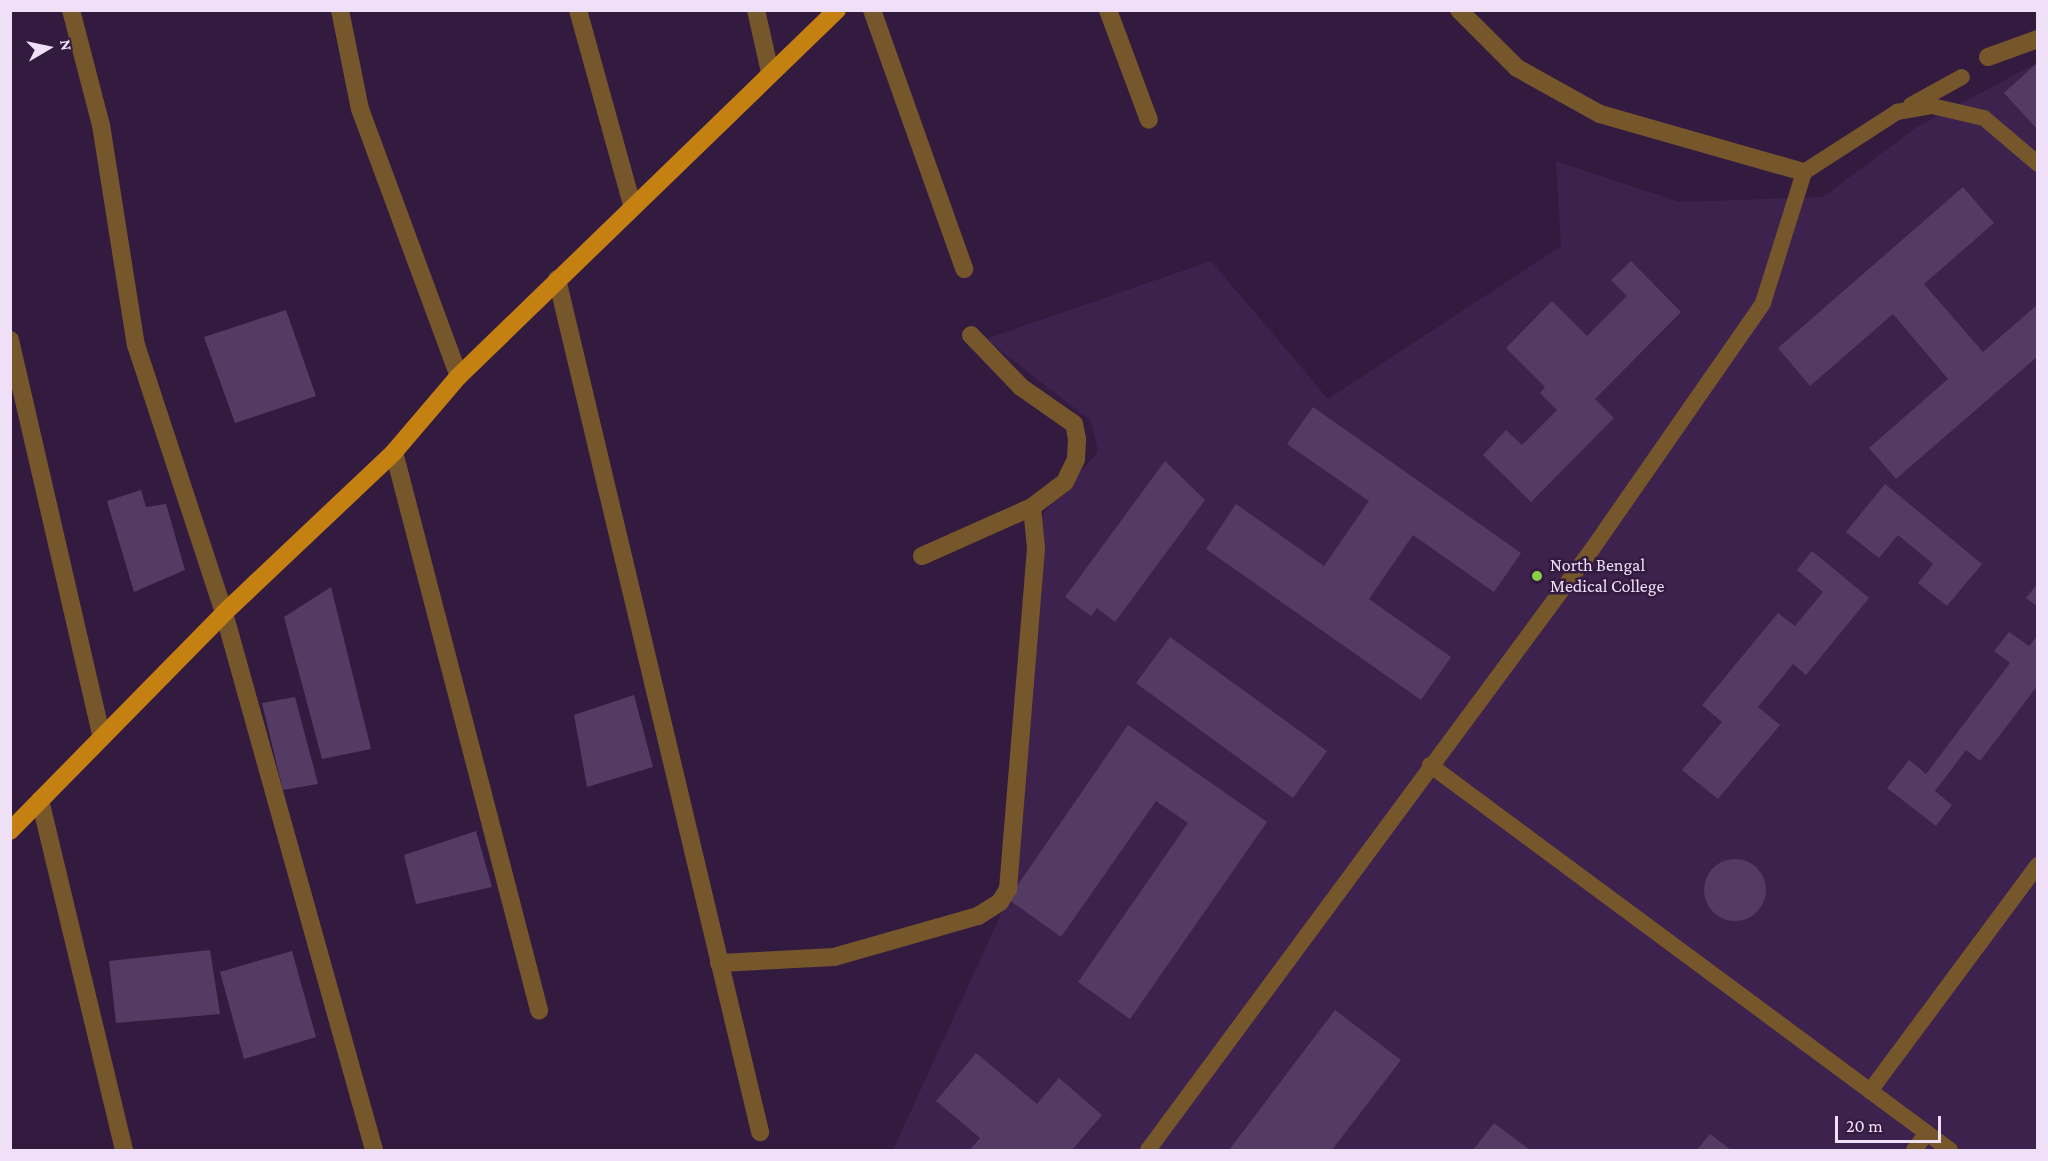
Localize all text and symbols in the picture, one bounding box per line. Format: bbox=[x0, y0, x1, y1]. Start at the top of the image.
north arrow bbox=[18, 18, 78, 78]
text: N bbox=[57, 38, 76, 52]
place label: North Bengal Medical College bbox=[1550, 555, 1664, 598]
marker: North Bengal Medical College bbox=[1528, 567, 1546, 585]
scale bar bbox=[1838, 1104, 1944, 1142]
text: 20 m bbox=[1846, 1116, 1883, 1136]

